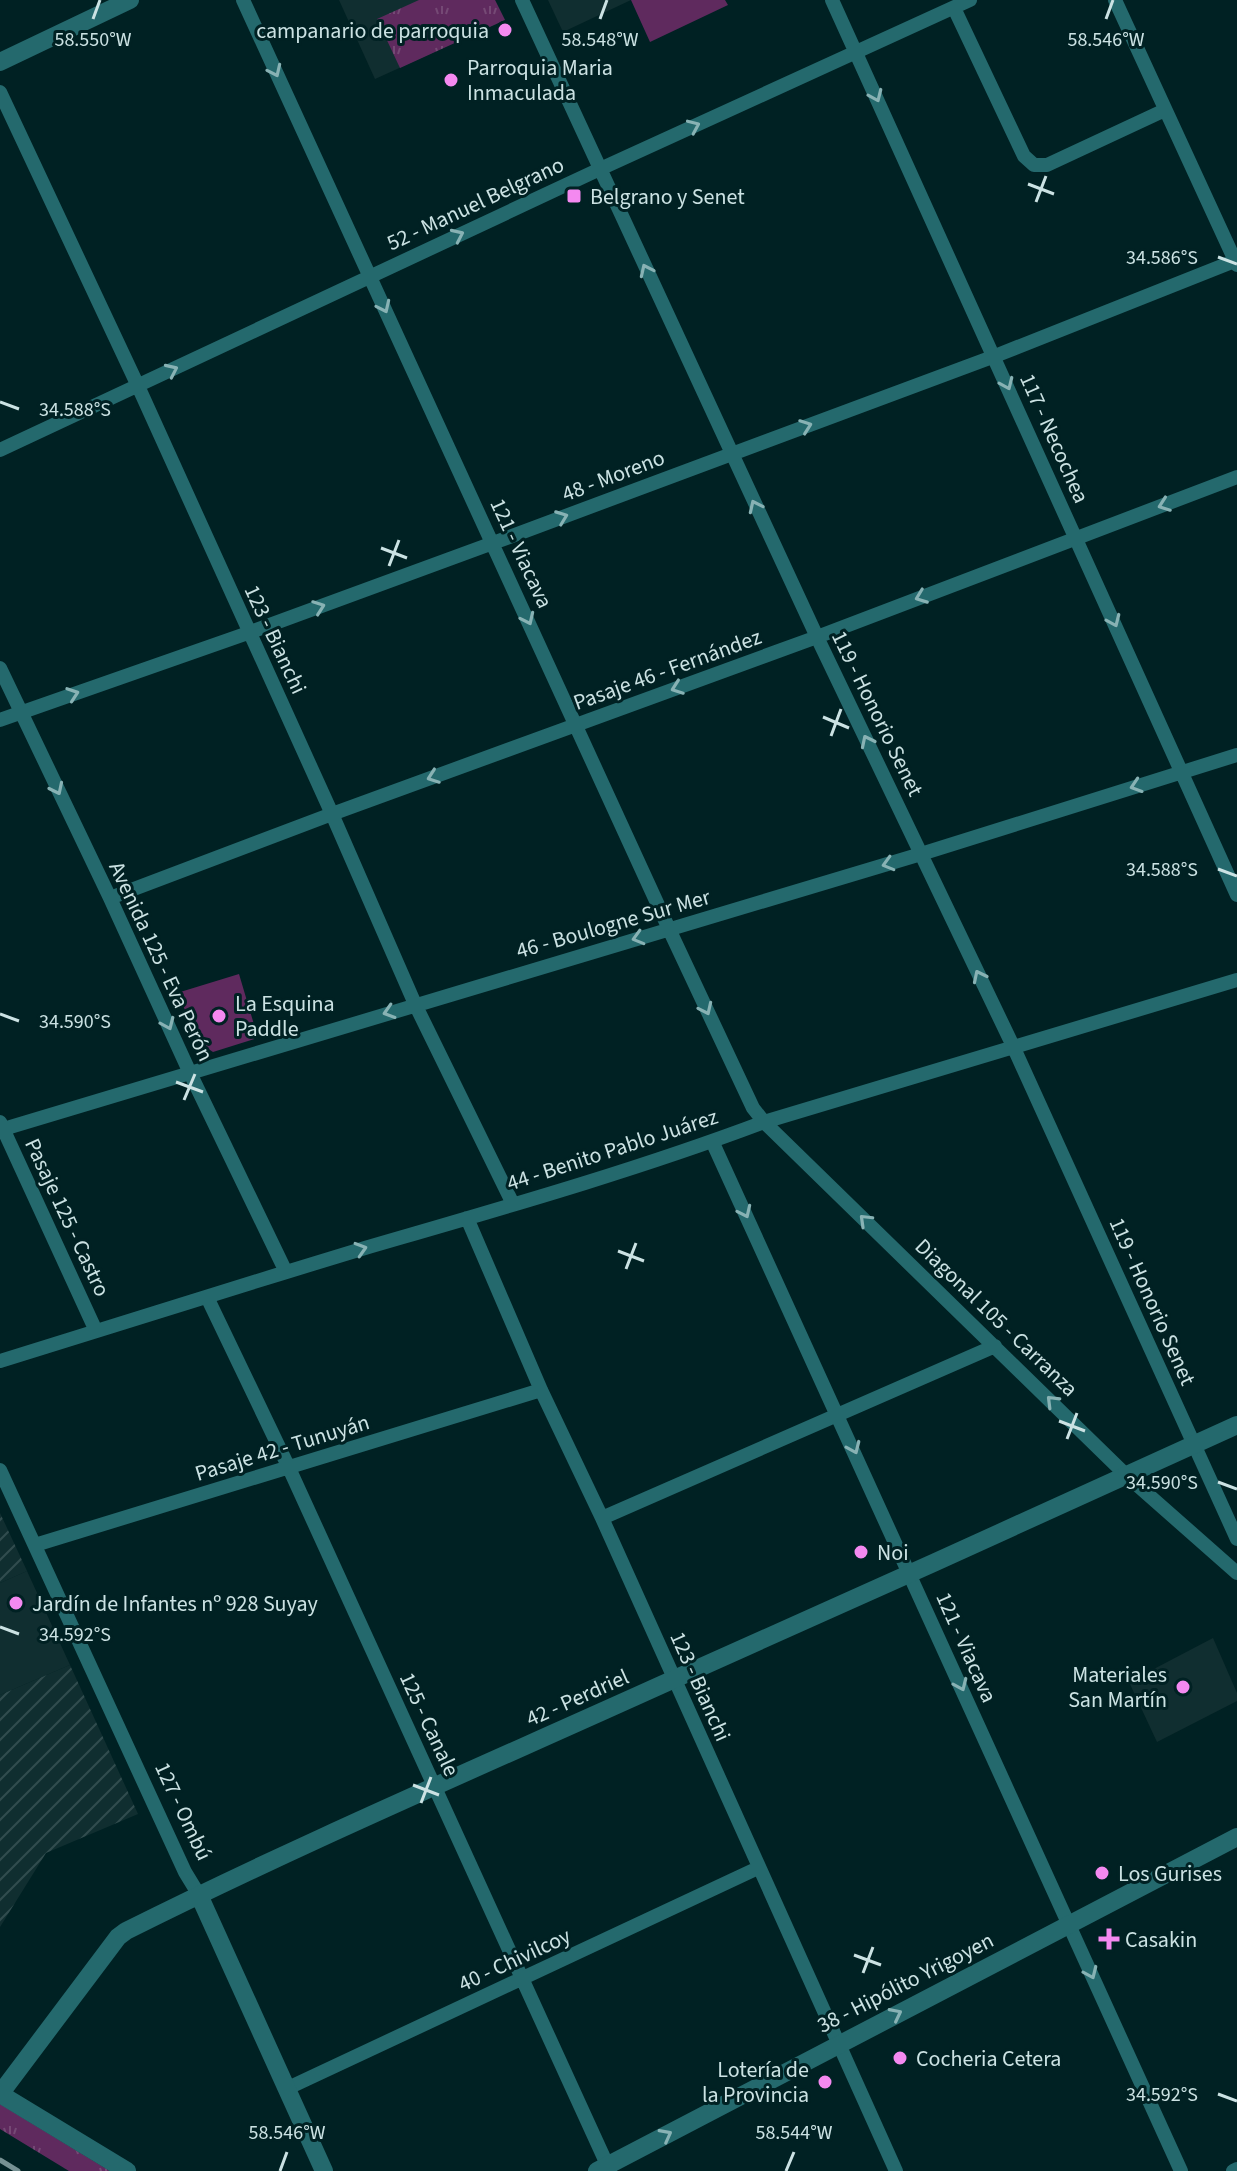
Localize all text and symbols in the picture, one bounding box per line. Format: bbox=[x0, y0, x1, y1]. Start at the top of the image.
place label: campanario de parroquia bbox=[256, 15, 489, 47]
marker: campanario de parroquia bbox=[496, 21, 514, 39]
text: 58.550°W bbox=[54, 26, 132, 54]
text: 58.548°W bbox=[561, 26, 639, 54]
text: 58.546°W bbox=[1067, 26, 1145, 54]
place label: Parroquia Maria Inmaculada bbox=[467, 52, 613, 109]
one-way arrow bbox=[265, 63, 281, 77]
marker: Parroquia Maria Inmaculada bbox=[442, 71, 460, 89]
one-way arrow bbox=[867, 88, 883, 103]
one-way arrow bbox=[686, 120, 700, 136]
street label: 52 - Manuel Belgrano bbox=[382, 149, 569, 259]
place label: Belgrano y Senet bbox=[590, 181, 745, 213]
marker: Belgrano y Senet bbox=[565, 187, 583, 205]
one-way arrow bbox=[450, 229, 465, 245]
text: 34.586°S bbox=[1126, 244, 1198, 272]
one-way arrow bbox=[640, 264, 656, 279]
one-way arrow bbox=[374, 299, 390, 313]
one-way arrow bbox=[164, 364, 179, 380]
street label: 117 - Necochea bbox=[1011, 369, 1097, 508]
one-way arrow bbox=[997, 376, 1013, 390]
text: 34.588°S bbox=[39, 396, 111, 424]
one-way arrow bbox=[798, 419, 812, 436]
street label: 48 - Moreno bbox=[557, 442, 669, 510]
street label: 121 - Viacava bbox=[482, 493, 561, 614]
one-way arrow bbox=[1158, 495, 1172, 512]
one-way arrow bbox=[749, 500, 765, 515]
one-way arrow bbox=[555, 510, 569, 527]
street label: 123 - Bianchi bbox=[236, 579, 314, 699]
one-way arrow bbox=[915, 587, 929, 604]
one-way arrow bbox=[311, 601, 325, 617]
one-way arrow bbox=[518, 611, 534, 626]
one-way arrow bbox=[1104, 613, 1120, 627]
street label: Pasaje 46 - Fernández bbox=[569, 621, 766, 719]
street label: 119 - Honorio Senet bbox=[823, 625, 931, 802]
one-way arrow bbox=[671, 679, 685, 695]
one-way arrow bbox=[66, 687, 80, 703]
one-way arrow bbox=[861, 735, 877, 750]
one-way arrow bbox=[427, 768, 441, 784]
one-way arrow bbox=[1129, 777, 1143, 793]
one-way arrow bbox=[47, 780, 63, 795]
one-way arrow bbox=[881, 855, 895, 871]
street label: Avenida 125 - Eva Perón bbox=[101, 856, 222, 1067]
text: 34.588°S bbox=[1126, 856, 1198, 884]
street label: 46 - Boulogne Sur Mer bbox=[512, 881, 714, 967]
one-way arrow bbox=[632, 929, 646, 945]
one-way arrow bbox=[973, 969, 989, 984]
place label: La Esquina Paddle bbox=[235, 988, 335, 1045]
one-way arrow bbox=[696, 1000, 712, 1015]
one-way arrow bbox=[383, 1003, 397, 1019]
marker: La Esquina Paddle bbox=[210, 1007, 228, 1025]
text: 34.590°S bbox=[39, 1008, 111, 1036]
one-way arrow bbox=[158, 1016, 174, 1031]
street label: 44 - Benito Pablo Juárez bbox=[503, 1101, 722, 1199]
street label: Pasaje 125 - Castro bbox=[16, 1133, 118, 1302]
one-way arrow bbox=[735, 1204, 751, 1218]
street label: 119 - Honorio Senet bbox=[1101, 1212, 1204, 1391]
one-way arrow bbox=[860, 1215, 874, 1229]
street label: Diagonal 105 - Carranza bbox=[908, 1231, 1085, 1404]
one-way arrow bbox=[354, 1242, 368, 1259]
one-way arrow bbox=[1047, 1396, 1061, 1410]
street label: Pasaje 42 - Tunuyán bbox=[191, 1406, 373, 1490]
one-way arrow bbox=[844, 1440, 860, 1455]
text: 34.590°S bbox=[1126, 1469, 1198, 1497]
place label: Noi bbox=[877, 1537, 909, 1569]
marker: Noi bbox=[852, 1543, 870, 1561]
street label: 121 - Viacava bbox=[927, 1587, 1005, 1708]
place label: Jardín de Infantes nº 928 Suyay bbox=[32, 1588, 319, 1620]
marker: Jardín de Infantes nº 928 Suyay bbox=[7, 1594, 25, 1612]
text: 34.592°S bbox=[39, 1621, 111, 1649]
street label: 123 - Bianchi bbox=[662, 1626, 739, 1747]
place label: Materiales San Martín bbox=[1068, 1659, 1167, 1716]
street label: 42 - Perdriel bbox=[521, 1661, 634, 1735]
street label: 125 - Canale bbox=[391, 1667, 467, 1782]
one-way arrow bbox=[951, 1677, 967, 1692]
marker: Materiales San Martín bbox=[1174, 1678, 1192, 1696]
street label: 127 - Ombú bbox=[146, 1757, 220, 1866]
place label: Los Gurises bbox=[1118, 1858, 1222, 1890]
marker: Los Gurises bbox=[1093, 1864, 1111, 1882]
street label: 40 - Chivilcoy bbox=[453, 1920, 576, 2000]
place label: Casakin bbox=[1125, 1924, 1197, 1956]
street label: 38 - Hipólito Yrigoyen bbox=[812, 1925, 999, 2041]
marker: Casakin bbox=[1100, 1930, 1118, 1948]
one-way arrow bbox=[1082, 1965, 1098, 1979]
one-way arrow bbox=[887, 2008, 902, 2023]
place label: Cocheria Cetera bbox=[916, 2043, 1061, 2075]
marker: Cocheria Cetera bbox=[891, 2049, 909, 2067]
place label: Lotería de la Provincia bbox=[702, 2054, 809, 2111]
marker: Lotería de la Provincia bbox=[816, 2073, 834, 2091]
text: 34.592°S bbox=[1126, 2081, 1198, 2109]
text: 58.546°W bbox=[248, 2119, 326, 2147]
text: 58.544°W bbox=[755, 2119, 833, 2147]
one-way arrow bbox=[657, 2129, 672, 2144]

